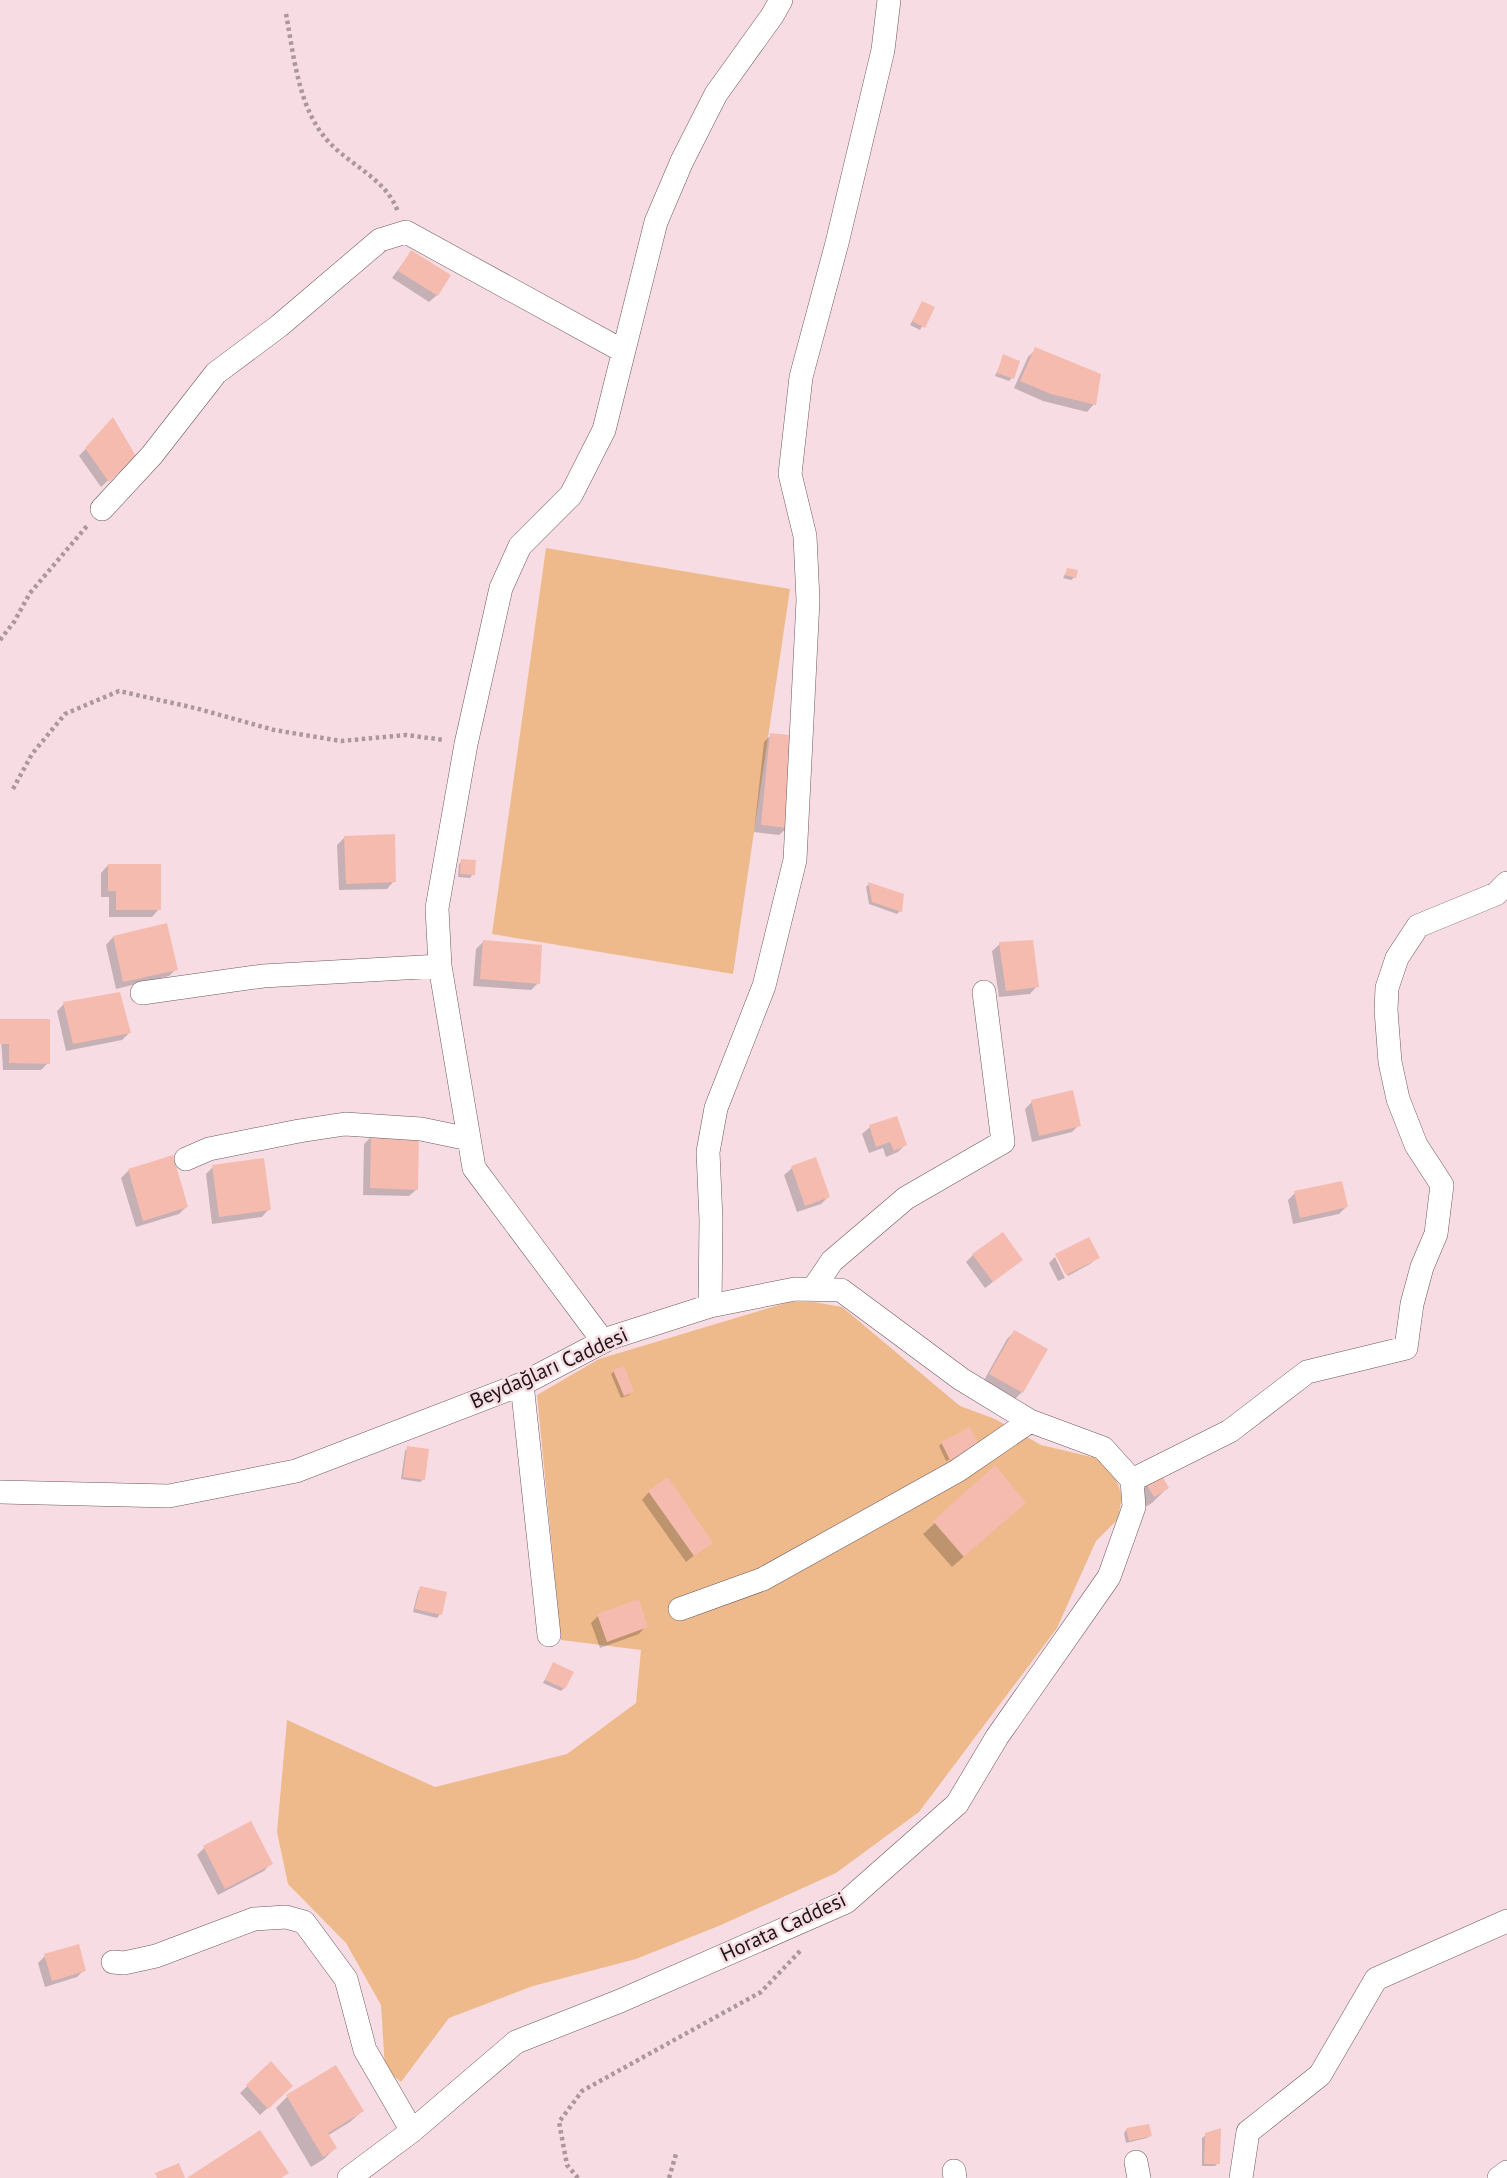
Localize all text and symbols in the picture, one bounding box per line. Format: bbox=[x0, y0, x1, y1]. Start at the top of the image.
street label: Beydağları Caddesi bbox=[466, 1321, 632, 1414]
street label: Horata Caddesi bbox=[716, 1886, 850, 1967]

